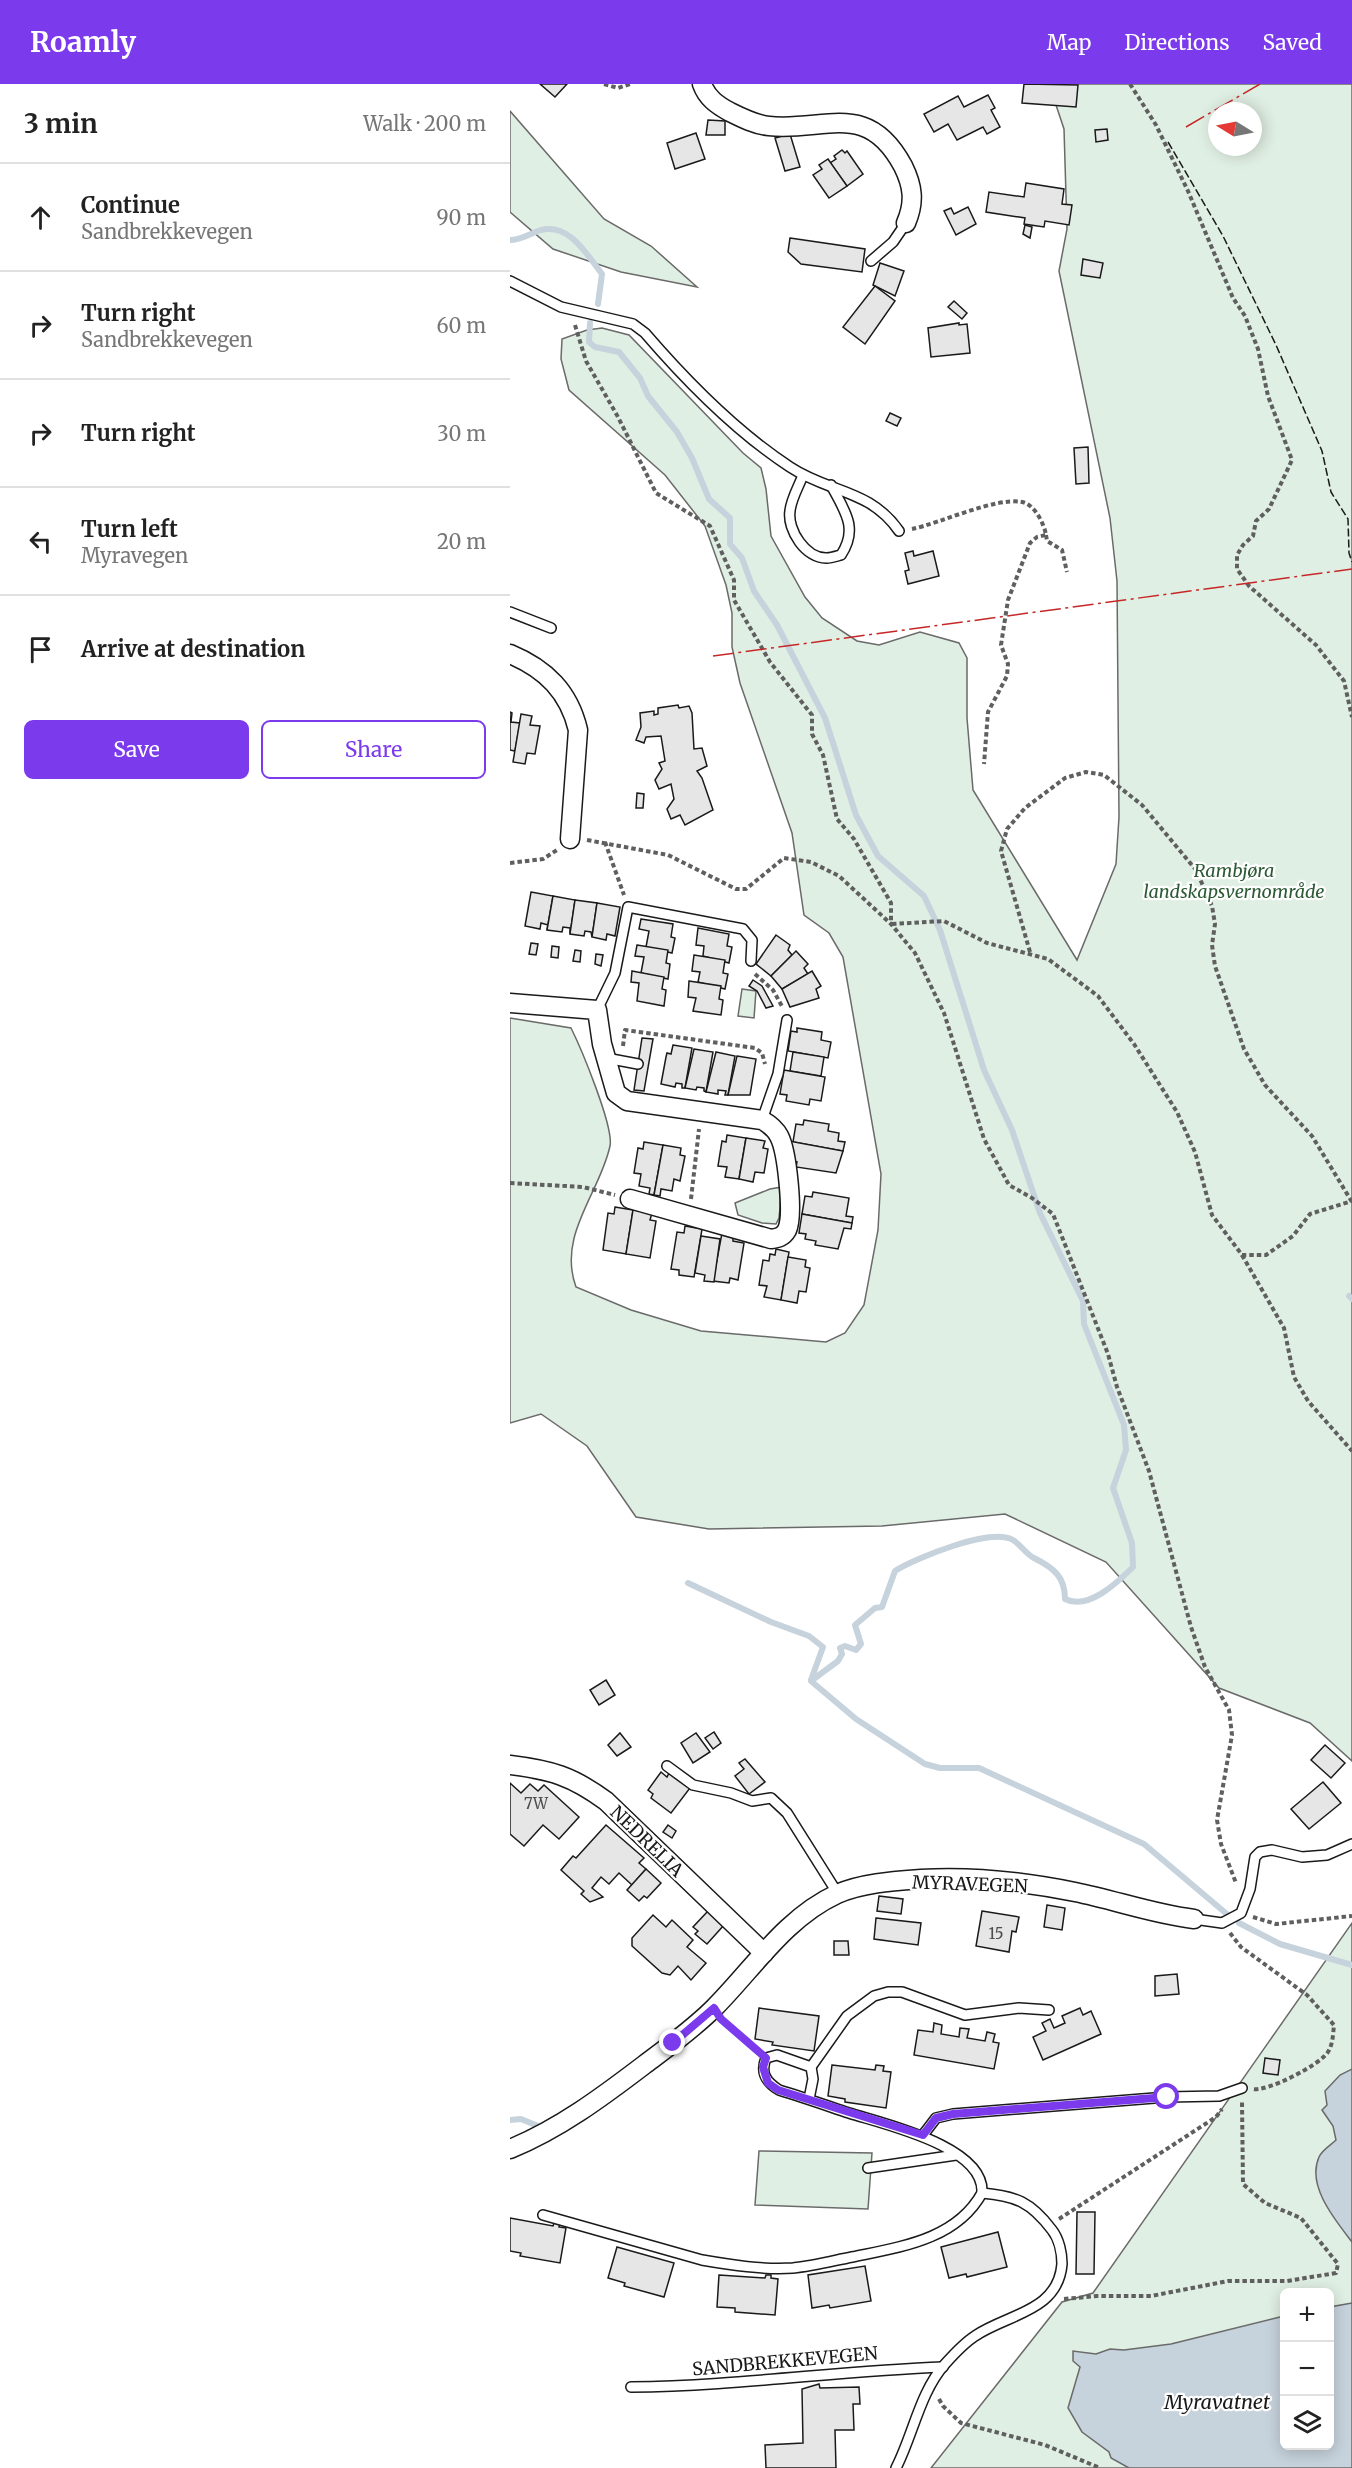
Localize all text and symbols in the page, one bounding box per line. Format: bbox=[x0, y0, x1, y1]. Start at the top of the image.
text: Roamly bbox=[30, 24, 136, 60]
text: Map bbox=[1047, 29, 1091, 56]
text: Directions bbox=[1124, 29, 1229, 56]
text: Saved bbox=[1262, 29, 1322, 56]
north arrow bbox=[1208, 102, 1262, 156]
text: 3 min bbox=[24, 107, 98, 140]
text: Walk · 200 m bbox=[363, 111, 486, 136]
text: Continue bbox=[81, 191, 180, 219]
icon: ahead bbox=[24, 201, 57, 234]
text: 90 m bbox=[436, 205, 486, 230]
text: Sandbrekkevegen bbox=[81, 219, 253, 244]
text: Turn right bbox=[81, 299, 195, 327]
icon: right bbox=[24, 309, 57, 342]
text: 60 m bbox=[436, 313, 486, 338]
text: Sandbrekkevegen bbox=[81, 327, 253, 352]
icon: right bbox=[24, 417, 57, 450]
text: Turn right bbox=[81, 419, 195, 447]
text: 30 m bbox=[437, 421, 486, 446]
text: Turn left bbox=[81, 515, 178, 543]
icon: left bbox=[24, 525, 57, 558]
text: 20 m bbox=[437, 529, 486, 554]
text: Myravegen bbox=[81, 543, 188, 568]
icon: arrive bbox=[24, 633, 57, 666]
text: Arrive at destination bbox=[81, 635, 305, 663]
button: Save bbox=[24, 720, 249, 779]
button: Share bbox=[261, 720, 486, 779]
park label: Rambjøra landskapsvernområde bbox=[1143, 859, 1325, 903]
house number: 7W bbox=[524, 1794, 549, 1813]
street label: NEDRELIA bbox=[606, 1800, 689, 1882]
street label: MYRAVEGEN bbox=[912, 1870, 1028, 1898]
house number: 15 bbox=[988, 1924, 1004, 1943]
route end bbox=[659, 2029, 685, 2055]
route start bbox=[1153, 2083, 1179, 2109]
map controls bbox=[1280, 2288, 1334, 2450]
button: + bbox=[1280, 2288, 1334, 2342]
street label: SANDBREKKEVEGEN bbox=[691, 2341, 879, 2381]
button: − bbox=[1280, 2342, 1334, 2396]
water label: Myravatnet bbox=[1163, 2389, 1270, 2414]
button: layers bbox=[1280, 2396, 1334, 2450]

